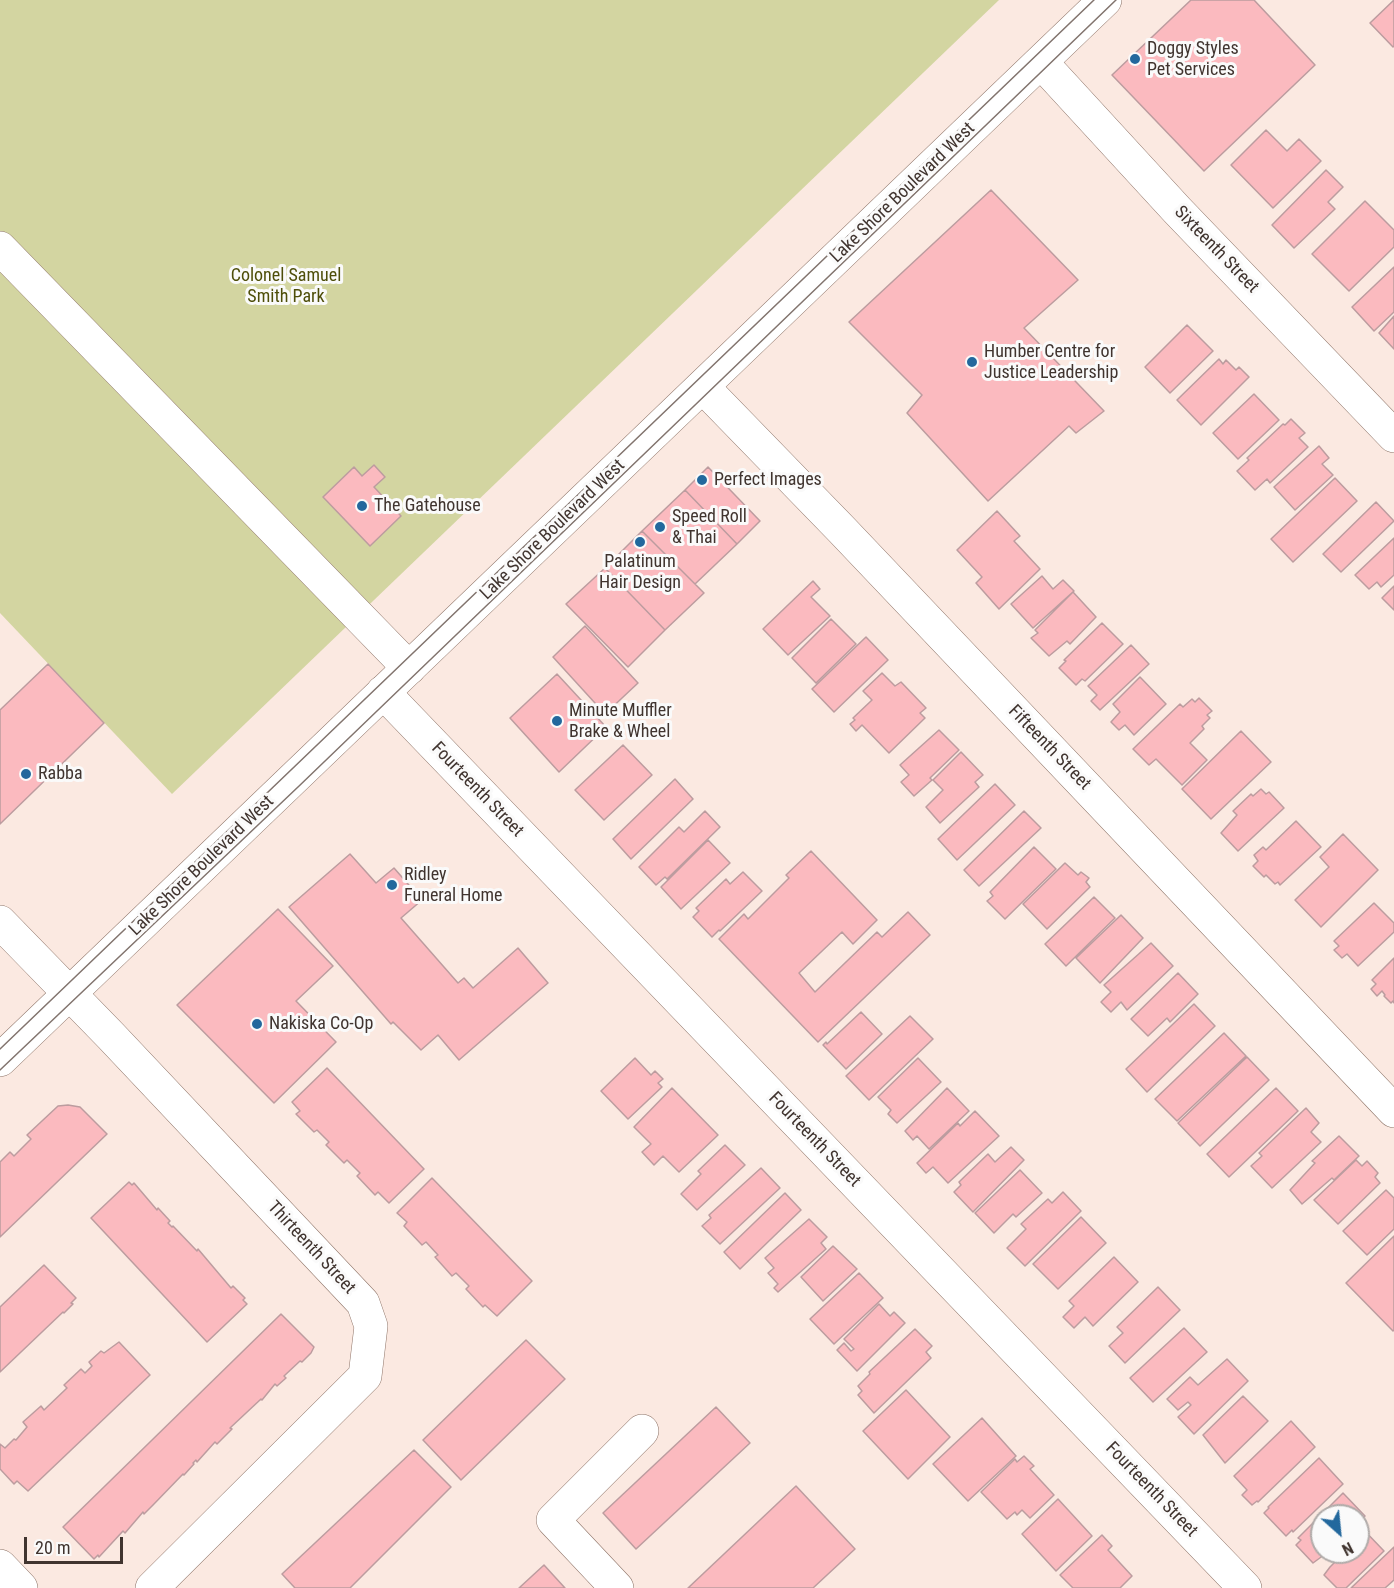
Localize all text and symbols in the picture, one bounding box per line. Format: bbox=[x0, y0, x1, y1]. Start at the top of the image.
place label: Doggy Styles Pet Services bbox=[1147, 38, 1239, 80]
marker: Doggy Styles Pet Services bbox=[1128, 52, 1142, 66]
street label: Lake Shore Boulevard West bbox=[826, 118, 980, 268]
street label: Sixteenth Street bbox=[1169, 202, 1263, 298]
park label: Colonel Samuel Smith Park bbox=[231, 265, 341, 308]
place label: Humber Centre for Justice Leadership bbox=[984, 341, 1118, 384]
marker: Humber Centre for Justice Leadership bbox=[965, 355, 979, 369]
street label: Lake Shore Boulevard West bbox=[476, 455, 630, 605]
place label: Perfect Images bbox=[714, 469, 822, 491]
marker: Perfect Images bbox=[695, 473, 709, 487]
place label: The Gatehouse bbox=[374, 495, 481, 517]
marker: The Gatehouse bbox=[355, 499, 369, 513]
place label: Speed Roll & Thai bbox=[672, 506, 747, 548]
marker: Speed Roll & Thai bbox=[653, 520, 667, 534]
marker: Palatinum Hair Design bbox=[633, 535, 647, 549]
place label: Palatinum Hair Design bbox=[599, 551, 681, 594]
place label: Minute Muffler Brake & Wheel bbox=[569, 700, 672, 742]
street label: Fifteenth Street bbox=[1003, 701, 1095, 795]
marker: Minute Muffler Brake & Wheel bbox=[550, 714, 564, 728]
street label: Fourteenth Street bbox=[426, 738, 528, 842]
place label: Rabba bbox=[38, 763, 83, 785]
marker: Rabba bbox=[19, 767, 33, 781]
street label: Lake Shore Boulevard West bbox=[125, 791, 279, 941]
place label: Ridley Funeral Home bbox=[404, 864, 503, 906]
marker: Ridley Funeral Home bbox=[385, 878, 399, 892]
place label: Nakiska Co-Op bbox=[269, 1013, 373, 1035]
marker: Nakiska Co-Op bbox=[250, 1017, 264, 1031]
street label: Fourteenth Street bbox=[763, 1088, 865, 1192]
street label: Thirteenth Street bbox=[262, 1197, 360, 1299]
street label: Fourteenth Street bbox=[1100, 1438, 1202, 1542]
north arrow bbox=[1310, 1504, 1370, 1564]
scale bar bbox=[27, 1525, 126, 1563]
text: 20 m bbox=[35, 1537, 70, 1558]
text: N bbox=[1339, 1538, 1356, 1559]

